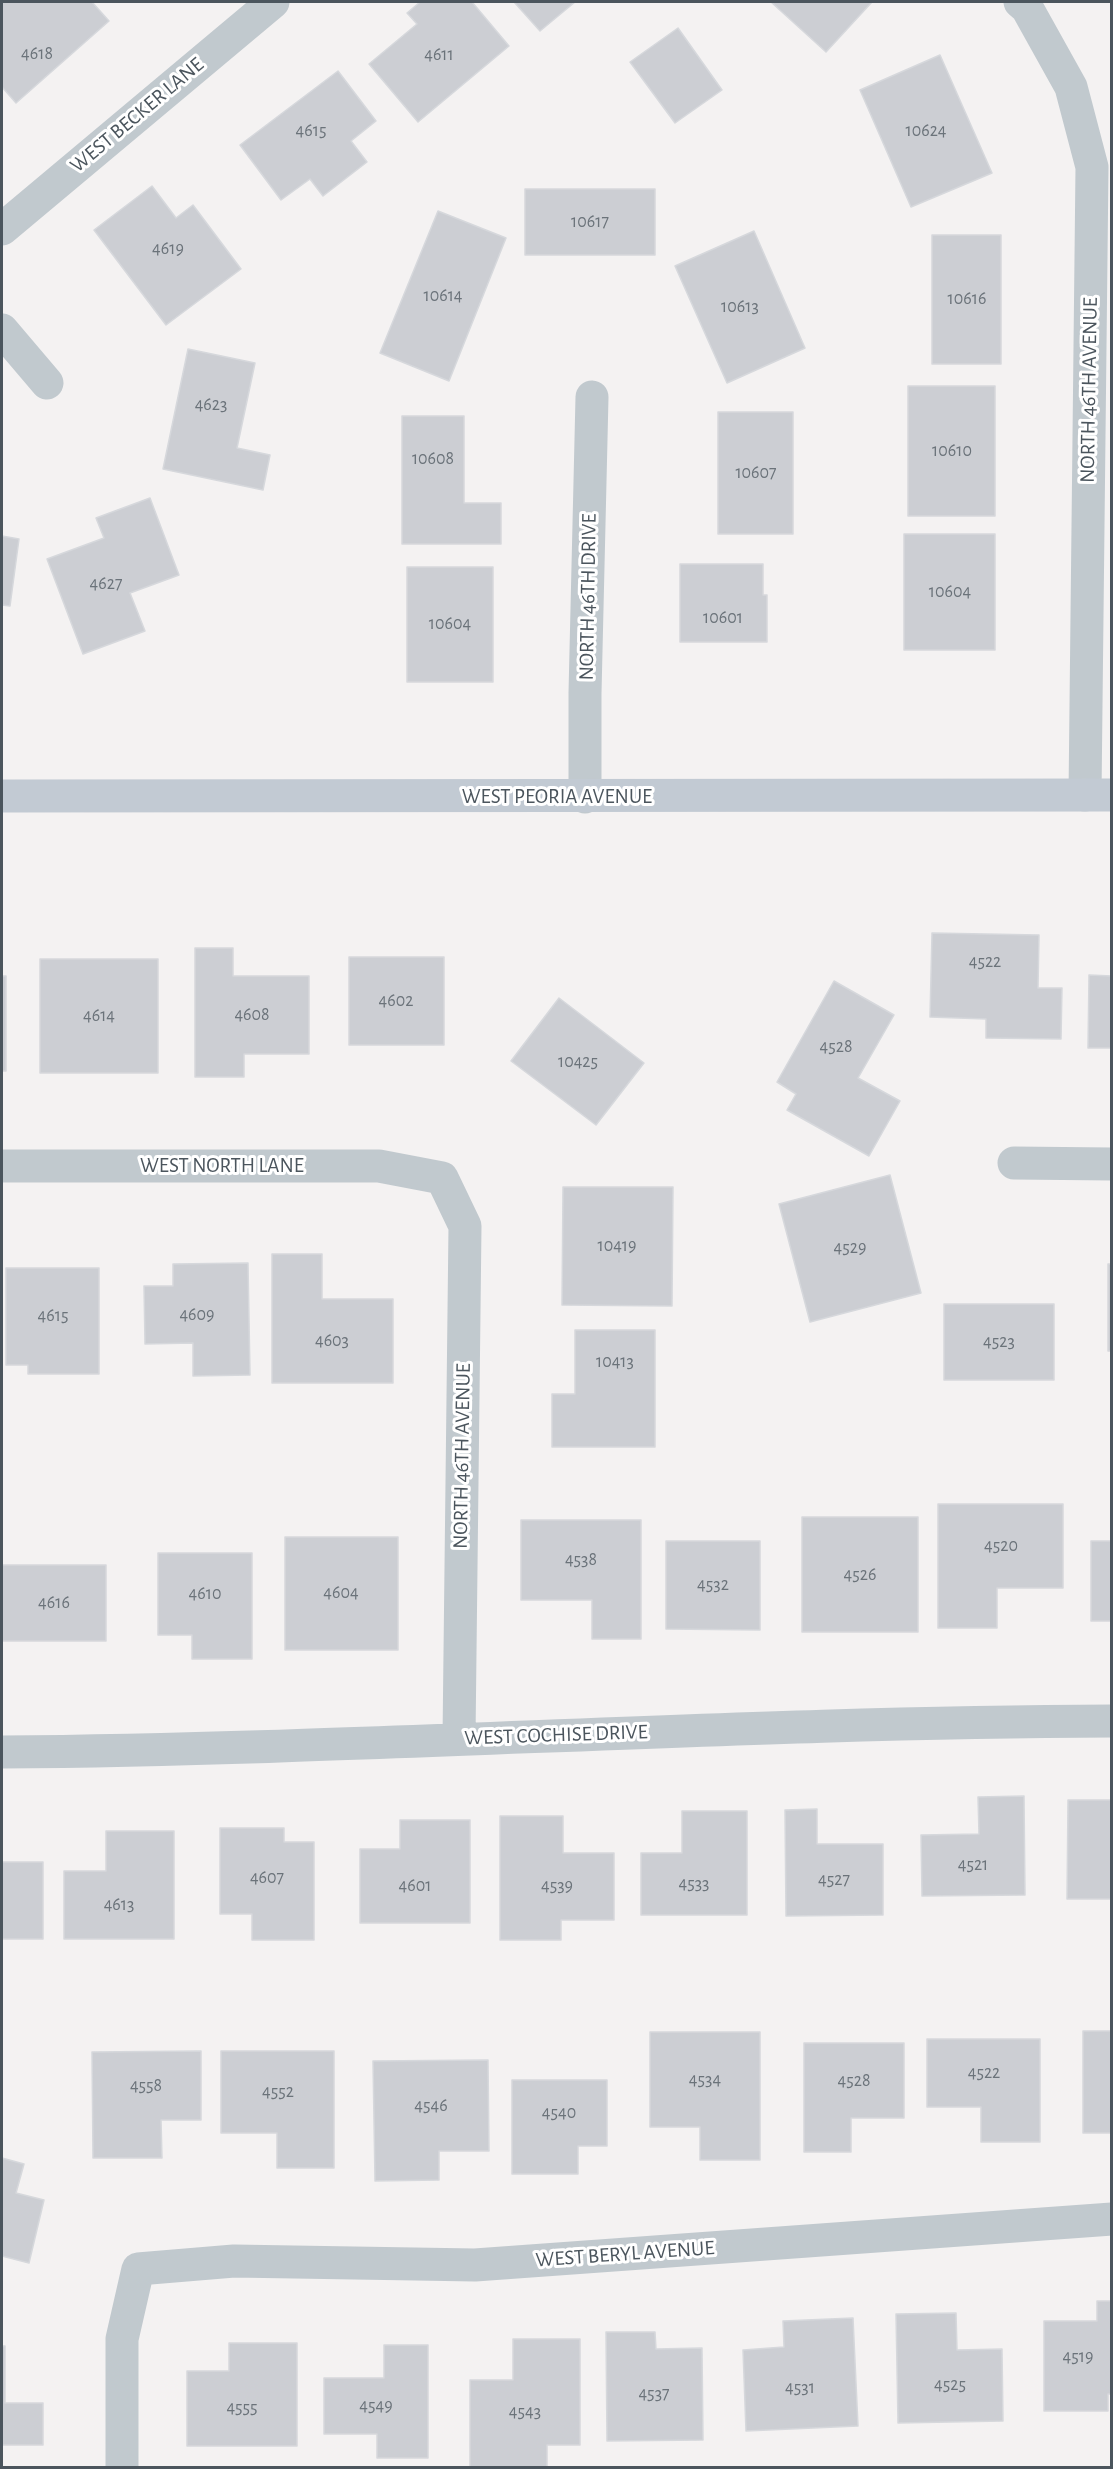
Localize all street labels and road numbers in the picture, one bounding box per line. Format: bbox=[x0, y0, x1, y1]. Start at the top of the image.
street label: WEST BECKER LANE bbox=[65, 52, 209, 178]
street label: NORTH 46TH AVENUE bbox=[1075, 297, 1103, 483]
street label: NORTH 46TH DRIVE bbox=[574, 513, 602, 681]
street label: WEST PEORIA AVENUE bbox=[462, 784, 652, 810]
street label: WEST NORTH LANE bbox=[140, 1153, 304, 1179]
street label: NORTH 46TH AVENUE bbox=[448, 1363, 476, 1549]
street label: WEST COCHISE DRIVE bbox=[464, 1719, 648, 1751]
street label: WEST BERYL AVENUE bbox=[535, 2235, 715, 2273]

